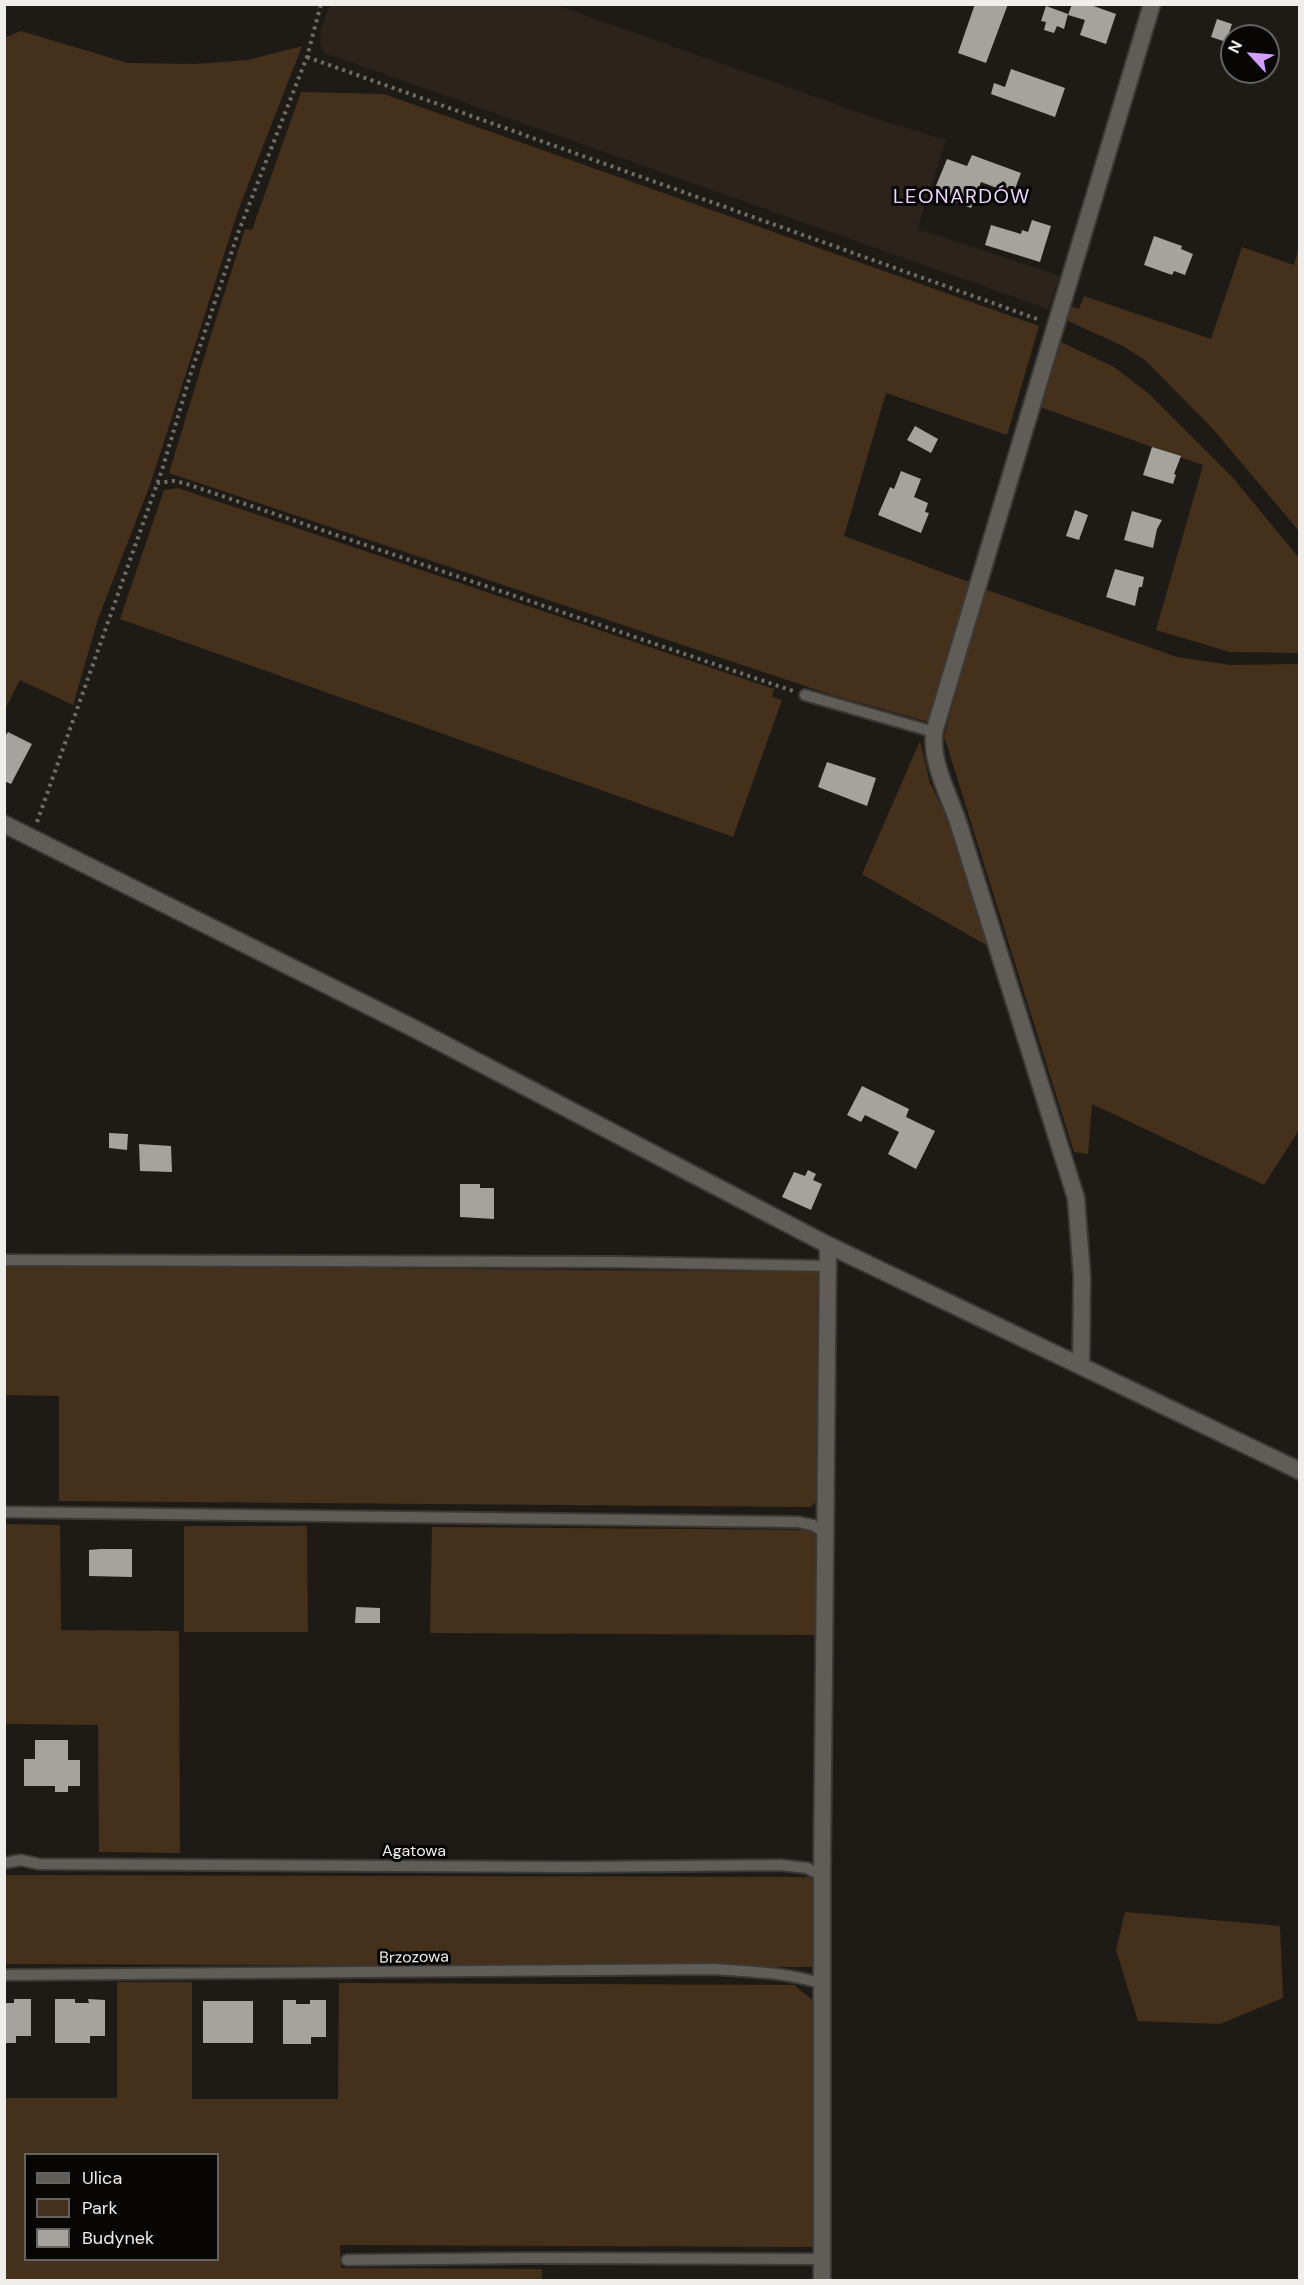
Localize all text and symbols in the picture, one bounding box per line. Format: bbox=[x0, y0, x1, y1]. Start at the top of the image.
north arrow bbox=[1220, 24, 1280, 84]
text: N bbox=[1223, 37, 1247, 57]
district label: LEONARDÓW bbox=[893, 186, 1031, 210]
street label: Agatowa bbox=[382, 1842, 446, 1862]
street label: Brzozowa bbox=[379, 1948, 449, 1968]
legend bbox=[24, 2153, 219, 2261]
text: Ulica bbox=[82, 2166, 122, 2190]
text: Park bbox=[82, 2196, 118, 2220]
text: Budynek bbox=[82, 2226, 154, 2250]

